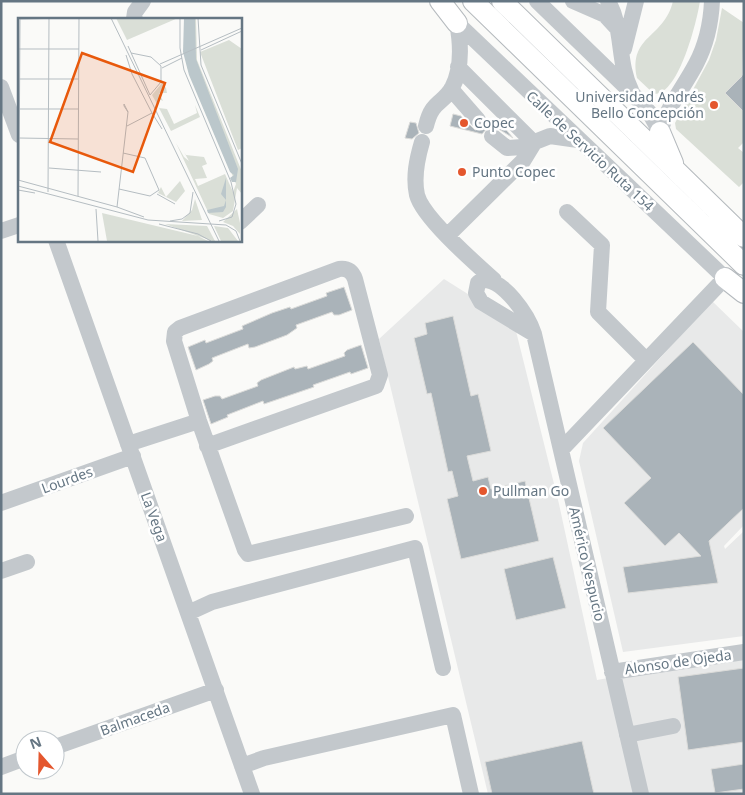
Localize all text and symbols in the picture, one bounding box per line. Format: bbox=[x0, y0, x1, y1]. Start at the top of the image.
inset map bbox=[18, 18, 241, 241]
street label: Calle de Servicio Ruta 154 bbox=[522, 86, 658, 215]
place label: Universidad Andrés Bello Concepción bbox=[575, 87, 704, 122]
marker: Universidad Andrés Bello Concepción bbox=[708, 99, 720, 111]
place label: Copec bbox=[474, 113, 515, 132]
marker: Copec bbox=[458, 117, 470, 129]
place label: Punto Copec bbox=[472, 162, 556, 181]
marker: Punto Copec bbox=[456, 166, 468, 178]
street label: Lourdes bbox=[39, 461, 95, 498]
place label: Pullman Go bbox=[493, 481, 569, 500]
marker: Pullman Go bbox=[477, 485, 489, 497]
street label: La Vega bbox=[137, 489, 172, 544]
street label: Américo Vespucio bbox=[565, 505, 610, 623]
street label: Alonso de Ojeda bbox=[623, 645, 733, 678]
street label: Balmaceda bbox=[97, 697, 172, 740]
north arrow bbox=[15, 730, 65, 780]
text: N bbox=[27, 731, 44, 753]

